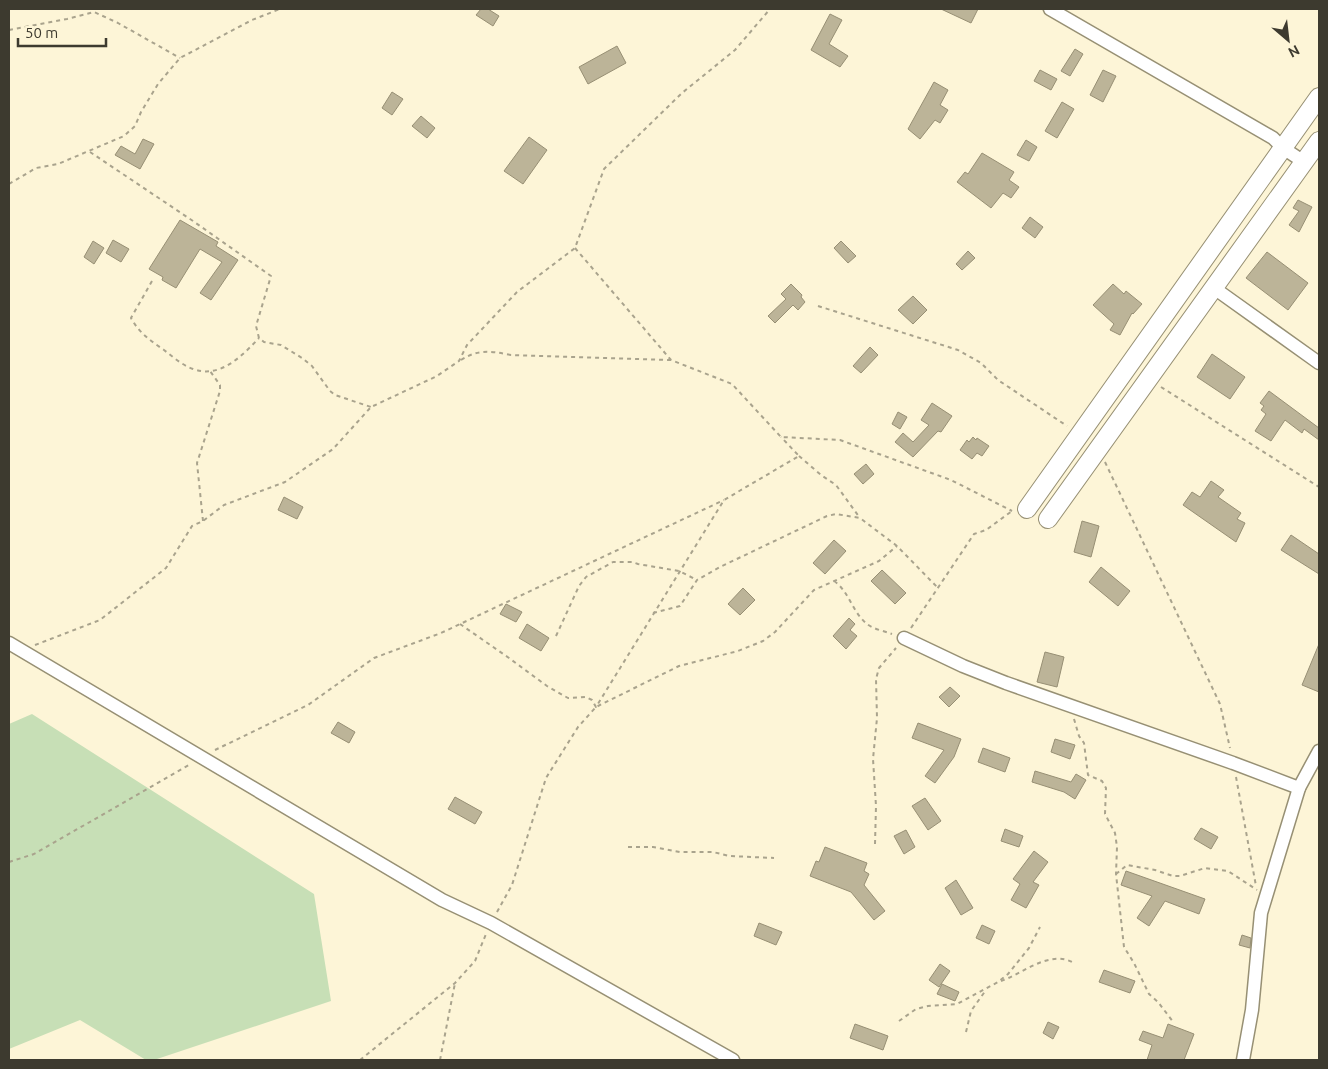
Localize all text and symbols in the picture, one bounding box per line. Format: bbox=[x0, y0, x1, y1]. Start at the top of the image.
scale bar bbox=[18, 15, 105, 47]
north arrow bbox=[1263, 15, 1313, 65]
text: 50 m bbox=[25, 24, 58, 41]
text: N bbox=[1286, 42, 1302, 61]

